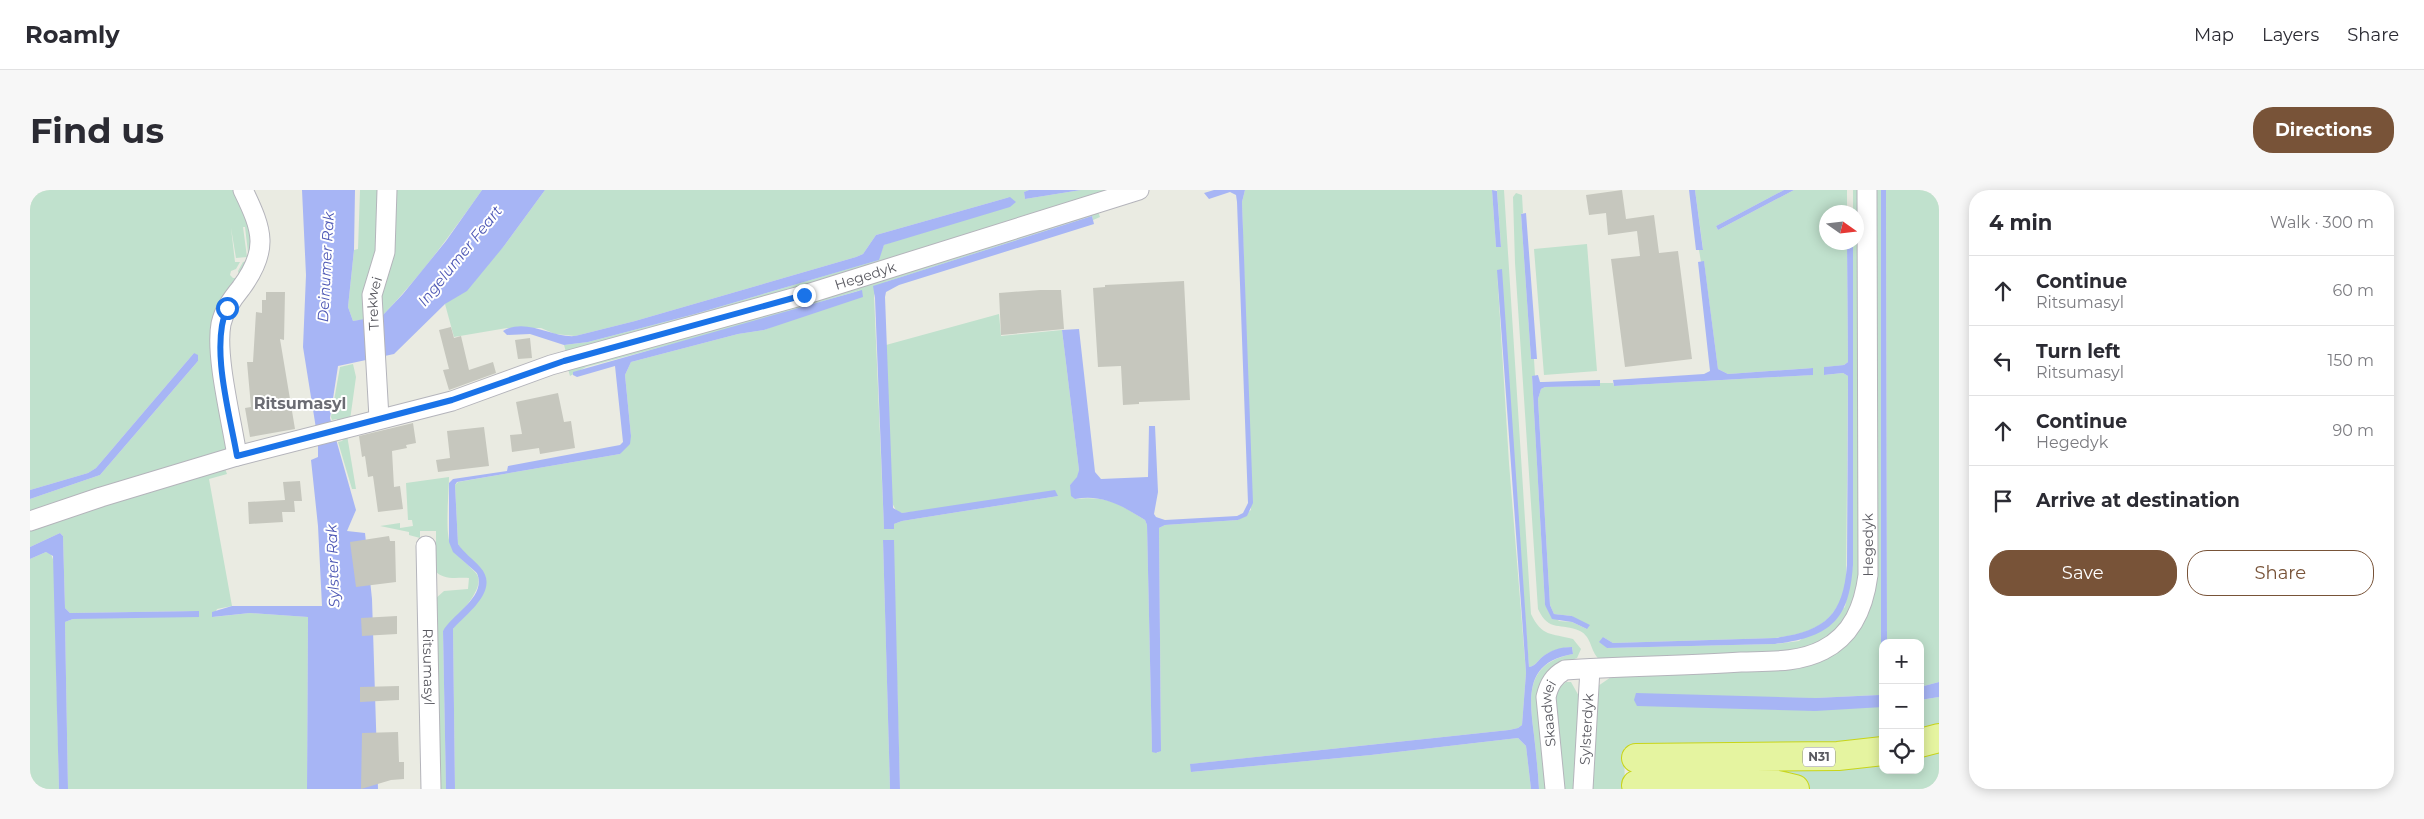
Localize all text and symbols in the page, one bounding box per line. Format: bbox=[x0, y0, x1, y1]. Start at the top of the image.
text: Roamly bbox=[25, 20, 120, 49]
text: Map bbox=[2194, 24, 2234, 46]
text: Layers bbox=[2262, 24, 2319, 46]
text: Share bbox=[2347, 24, 2399, 46]
button: Directions bbox=[2253, 107, 2394, 153]
text: Find us bbox=[30, 109, 164, 152]
water label: Ingelumer Feart bbox=[413, 202, 506, 310]
north arrow bbox=[1819, 205, 1864, 250]
water label: Deinumer Rak bbox=[313, 210, 338, 323]
text: 4 min bbox=[1989, 210, 2052, 235]
text: Walk · 300 m bbox=[2270, 213, 2374, 232]
street label: Hegedyk bbox=[832, 258, 899, 294]
text: Continue bbox=[2036, 270, 2127, 293]
street label: Trekwei bbox=[362, 274, 386, 331]
icon: ahead bbox=[1989, 277, 2017, 305]
text: 60 m bbox=[2332, 281, 2374, 300]
route end bbox=[793, 284, 816, 307]
text: Ritsumasyl bbox=[2036, 293, 2124, 312]
route start bbox=[216, 297, 239, 320]
text: Turn left bbox=[2036, 340, 2121, 363]
icon: left bbox=[1989, 347, 2017, 375]
text: 150 m bbox=[2327, 351, 2374, 370]
text: Ritsumasyl bbox=[2036, 363, 2124, 382]
district label: Ritsumasyl bbox=[254, 394, 346, 413]
text: Continue bbox=[2036, 410, 2127, 433]
icon: ahead bbox=[1989, 417, 2017, 445]
text: 90 m bbox=[2332, 421, 2374, 440]
text: Hegedyk bbox=[2036, 433, 2108, 452]
icon: arrive bbox=[1989, 487, 2017, 515]
text: Arrive at destination bbox=[2036, 489, 2240, 512]
street label: Hegedyk bbox=[1859, 512, 1877, 576]
water label: Sylster Rak bbox=[322, 523, 343, 608]
button: Save bbox=[1989, 550, 2177, 596]
button: Share bbox=[2187, 550, 2374, 596]
street label: Ritsumasyl bbox=[419, 628, 438, 706]
map controls bbox=[1879, 639, 1924, 774]
button: + bbox=[1879, 639, 1924, 684]
street label: Skaadwei bbox=[1536, 676, 1560, 748]
button: − bbox=[1879, 684, 1924, 729]
street label: Sylsterdyk bbox=[1575, 692, 1598, 765]
button: locate bbox=[1879, 729, 1924, 774]
road number: N31 bbox=[1803, 748, 1835, 766]

